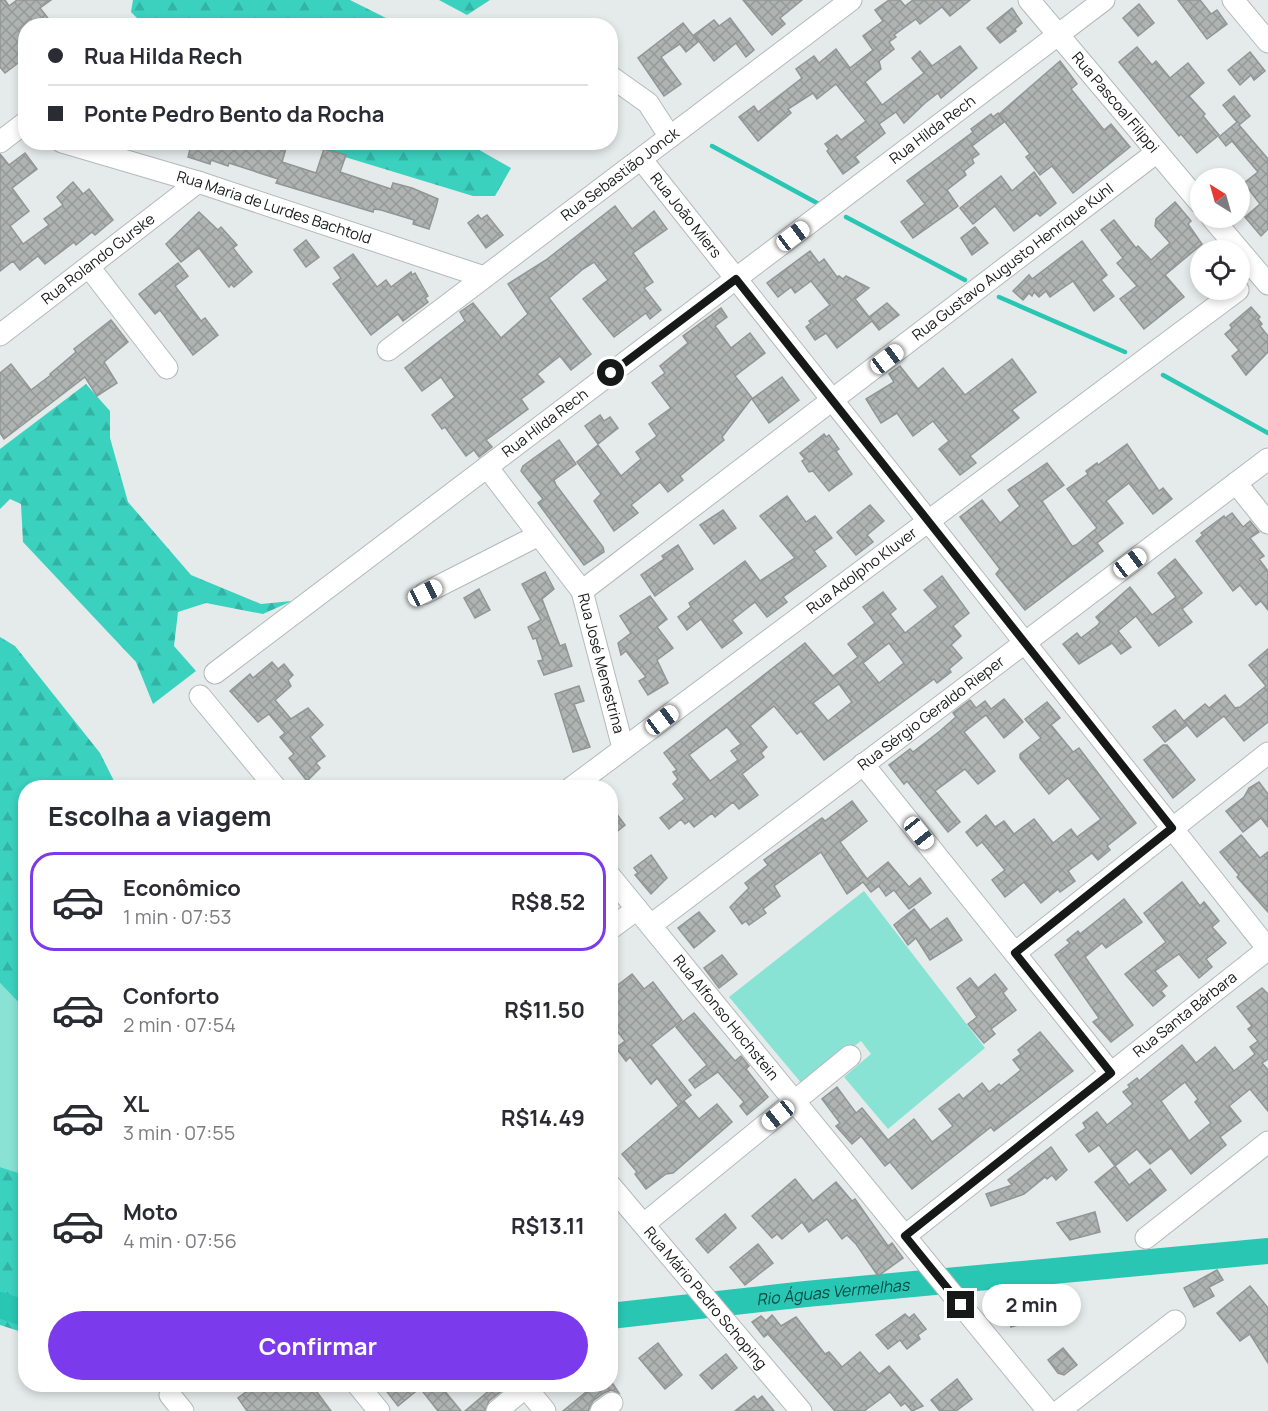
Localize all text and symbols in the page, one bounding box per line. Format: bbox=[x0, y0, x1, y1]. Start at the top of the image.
text: Rua Hilda Rech bbox=[84, 41, 242, 71]
street label: Rua Pascoal Filippi bbox=[1067, 47, 1164, 157]
street label: Rua Hilda Rech bbox=[885, 90, 980, 169]
text: Ponte Pedro Bento da Rocha bbox=[84, 99, 384, 129]
street label: Rua Sebastião Jonck bbox=[556, 122, 684, 226]
street label: Rua Maria de Lurdes Bachtold bbox=[174, 165, 374, 249]
street label: Rua João Miers bbox=[646, 168, 727, 262]
north arrow bbox=[1190, 168, 1250, 228]
map controls bbox=[1190, 168, 1250, 300]
street label: Rua Gustavo Augusto Henrique Kuhl bbox=[908, 178, 1117, 345]
street label: Rua Rolando Gurske bbox=[37, 208, 159, 309]
car bbox=[773, 218, 813, 254]
button: locate bbox=[1190, 240, 1250, 300]
car bbox=[867, 341, 907, 377]
route start bbox=[597, 359, 624, 386]
street label: Rua Hilda Rech bbox=[497, 383, 592, 462]
street label: Rua Adolpho Kluver bbox=[802, 522, 922, 619]
car bbox=[1110, 545, 1150, 581]
car bbox=[405, 577, 445, 609]
street label: Rua José Menestrina bbox=[573, 591, 630, 736]
street label: Rua Sérgio Geraldo Rieper bbox=[853, 650, 1009, 775]
car bbox=[642, 702, 682, 738]
text: Escolha a viagem bbox=[48, 797, 271, 834]
car bbox=[901, 813, 937, 853]
text: Econômico bbox=[123, 873, 241, 903]
icon: car bbox=[51, 875, 105, 929]
text: R$8.52 bbox=[511, 887, 585, 917]
text: 1 min · 07:53 bbox=[123, 903, 232, 930]
street label: Rua Alfonso Hochstein bbox=[669, 950, 784, 1085]
street label: Rua Santa Bárbara bbox=[1128, 966, 1241, 1062]
text: Conforto bbox=[123, 981, 219, 1011]
icon: car bbox=[51, 983, 105, 1037]
text: R$11.50 bbox=[504, 995, 585, 1025]
text: 2 min · 07:54 bbox=[123, 1011, 236, 1038]
text: XL bbox=[123, 1089, 149, 1119]
icon: car bbox=[51, 1091, 105, 1145]
car bbox=[758, 1097, 798, 1133]
text: R$14.49 bbox=[501, 1103, 585, 1133]
text: 3 min · 07:55 bbox=[123, 1119, 235, 1146]
text: Moto bbox=[123, 1197, 178, 1227]
icon: car bbox=[51, 1199, 105, 1253]
text: R$13.11 bbox=[511, 1211, 585, 1241]
street label: Rua Mário Pedro Schoping bbox=[640, 1222, 772, 1374]
text: 4 min · 07:56 bbox=[123, 1227, 237, 1254]
water label: Rio Águas Vermelhas bbox=[755, 1273, 912, 1311]
callout: 2 min bbox=[982, 1284, 1081, 1326]
route end bbox=[947, 1291, 974, 1318]
text: 2 min bbox=[1005, 1291, 1058, 1318]
button: Confirmar bbox=[48, 1311, 588, 1380]

